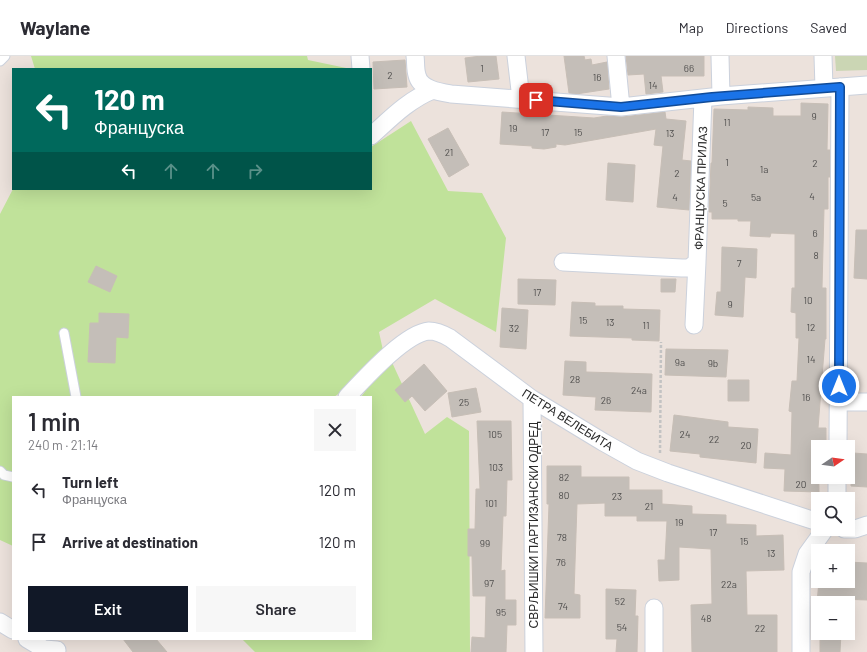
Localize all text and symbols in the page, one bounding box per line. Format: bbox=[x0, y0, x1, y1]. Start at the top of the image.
text: Waylane bbox=[20, 16, 90, 39]
text: Map bbox=[679, 19, 704, 36]
text: Directions bbox=[726, 19, 788, 36]
text: Saved bbox=[810, 19, 847, 36]
house number: 1 bbox=[480, 62, 484, 74]
house number: 66 bbox=[684, 62, 694, 74]
house number: 2 bbox=[387, 69, 393, 81]
house number: 16 bbox=[593, 71, 601, 83]
house number: 14 bbox=[648, 79, 658, 91]
text: 120 m bbox=[94, 82, 165, 116]
pin bbox=[519, 83, 553, 117]
icon: left bbox=[28, 84, 80, 136]
icon: arrive bbox=[525, 89, 547, 111]
house number: 9 bbox=[811, 110, 817, 122]
text: Француска bbox=[94, 116, 184, 138]
house number: 11 bbox=[723, 116, 731, 128]
house number: 19 bbox=[509, 122, 517, 134]
house number: 17 bbox=[541, 126, 549, 138]
house number: 15 bbox=[574, 126, 582, 138]
street label: ФРАНЦУСКА ПРИЛАЗ bbox=[691, 126, 710, 250]
house number: 13 bbox=[666, 127, 674, 139]
house number: 21 bbox=[445, 146, 453, 158]
house number: 1 bbox=[725, 156, 729, 168]
house number: 2 bbox=[812, 157, 818, 169]
icon: left bbox=[118, 160, 140, 182]
icon: ahead bbox=[160, 160, 182, 182]
icon: ahead bbox=[202, 160, 224, 182]
icon: right bbox=[244, 160, 266, 182]
house number: 1a bbox=[760, 163, 768, 175]
house number: 2 bbox=[674, 167, 680, 179]
house number: 4 bbox=[809, 190, 815, 202]
house number: 4 bbox=[672, 191, 678, 203]
house number: 5a bbox=[751, 191, 761, 203]
house number: 5 bbox=[722, 197, 728, 209]
house number: 6 bbox=[812, 227, 818, 239]
house number: 8 bbox=[813, 249, 819, 261]
house number: 7 bbox=[737, 257, 742, 269]
house number: 17 bbox=[533, 286, 541, 298]
house number: 10 bbox=[803, 294, 813, 306]
house number: 9 bbox=[727, 298, 733, 310]
house number: 15 bbox=[579, 314, 587, 326]
house number: 13 bbox=[606, 316, 614, 328]
house number: 11 bbox=[642, 319, 650, 331]
house number: 12 bbox=[807, 321, 815, 333]
house number: 32 bbox=[509, 322, 519, 334]
house number: 14 bbox=[806, 353, 816, 365]
house number: 9a bbox=[675, 356, 685, 368]
house number: 9b bbox=[708, 357, 718, 369]
position arrow bbox=[818, 365, 860, 407]
house number: 28 bbox=[570, 373, 580, 385]
house number: 24a bbox=[631, 384, 647, 396]
street label: ПЕТРА ВЕЛЕБИТА bbox=[520, 385, 616, 453]
house number: 16 bbox=[802, 391, 810, 403]
house number: 26 bbox=[601, 394, 611, 406]
house number: 25 bbox=[459, 396, 469, 408]
text: 1 min bbox=[28, 407, 80, 436]
button: close bbox=[314, 409, 356, 451]
street label: СВРЉИШКИ ПАРТИЗАНСКИ ОДРЕД bbox=[526, 422, 541, 628]
house number: 105 bbox=[488, 428, 502, 440]
house number: 24 bbox=[680, 428, 690, 440]
house number: 22 bbox=[709, 433, 719, 445]
text: 240 m · 21:14 bbox=[28, 437, 98, 453]
house number: 20 bbox=[740, 439, 752, 451]
north arrow bbox=[811, 440, 855, 484]
map controls bbox=[811, 440, 855, 640]
house number: 103 bbox=[489, 461, 503, 473]
house number: 82 bbox=[559, 471, 569, 483]
text: Turn left bbox=[62, 473, 118, 491]
house number: 20 bbox=[795, 478, 807, 490]
icon: left bbox=[28, 479, 50, 501]
text: 120 m bbox=[319, 481, 356, 499]
house number: 80 bbox=[559, 489, 569, 501]
house number: 23 bbox=[612, 490, 622, 502]
text: Француска bbox=[62, 491, 127, 507]
button: search bbox=[811, 492, 855, 536]
house number: 101 bbox=[485, 497, 497, 509]
house number: 21 bbox=[645, 500, 653, 512]
house number: 19 bbox=[675, 516, 683, 528]
house number: 17 bbox=[709, 526, 717, 538]
icon: arrive bbox=[28, 531, 50, 553]
house number: 78 bbox=[557, 531, 567, 543]
text: Arrive at destination bbox=[62, 533, 198, 551]
text: 120 m bbox=[319, 533, 356, 551]
house number: 15 bbox=[740, 535, 748, 547]
house number: 99 bbox=[480, 537, 490, 549]
button: + bbox=[811, 544, 855, 588]
house number: 13 bbox=[767, 547, 775, 559]
house number: 76 bbox=[556, 556, 566, 568]
house number: 97 bbox=[484, 577, 494, 589]
house number: 22a bbox=[721, 578, 737, 590]
button: Exit bbox=[28, 586, 188, 632]
button: Share bbox=[196, 586, 356, 632]
house number: 52 bbox=[615, 595, 625, 607]
button: − bbox=[811, 596, 855, 640]
house number: 74 bbox=[558, 600, 568, 612]
house number: 95 bbox=[496, 606, 506, 618]
house number: 48 bbox=[701, 612, 711, 624]
house number: 54 bbox=[617, 621, 627, 633]
house number: 22 bbox=[755, 622, 765, 634]

